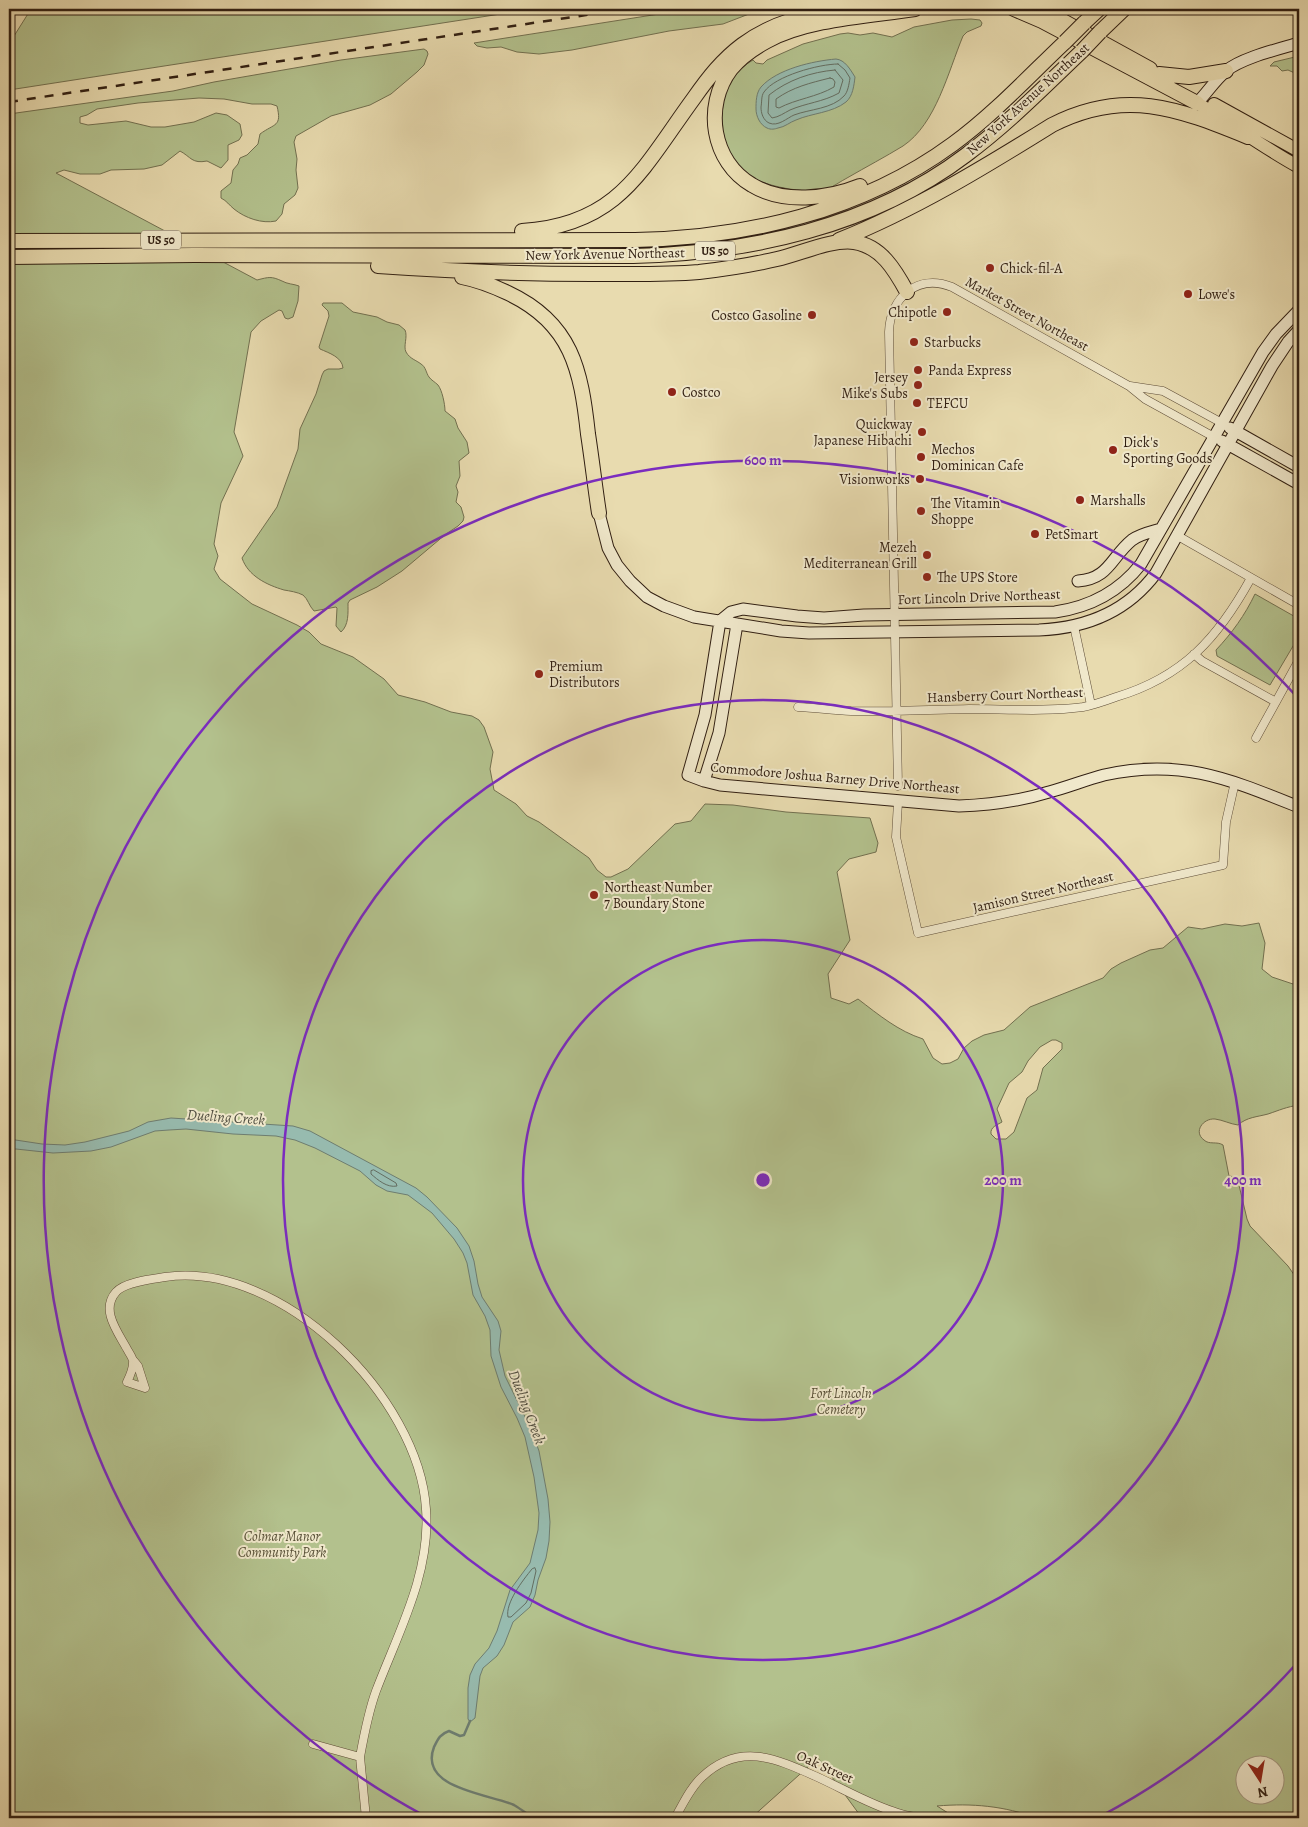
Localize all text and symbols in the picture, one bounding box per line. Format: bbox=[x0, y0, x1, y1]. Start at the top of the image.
street label: New York Avenue Northeast bbox=[962, 38, 1094, 159]
road number: US 50 bbox=[141, 230, 181, 250]
road number: US 50 bbox=[695, 242, 735, 260]
street label: New York Avenue Northeast bbox=[525, 243, 685, 265]
place label: Chick-fil-A bbox=[1000, 259, 1063, 278]
marker: Chick-fil-A bbox=[984, 262, 996, 274]
street label: Market Street Northeast bbox=[962, 272, 1092, 356]
place label: Lowe's bbox=[1198, 285, 1235, 304]
marker: Lowe's bbox=[1182, 288, 1194, 300]
place label: Chipotle bbox=[888, 303, 937, 322]
place label: Costco Gasoline bbox=[711, 306, 802, 325]
marker: Chipotle bbox=[941, 306, 953, 318]
marker: Costco Gasoline bbox=[806, 309, 818, 321]
place label: Starbucks bbox=[924, 333, 981, 352]
marker: Starbucks bbox=[908, 336, 920, 348]
place label: Panda Express bbox=[928, 361, 1012, 380]
marker: Panda Express bbox=[912, 364, 924, 376]
place label: Jersey Mike's Subs bbox=[841, 368, 909, 403]
marker: Jersey Mike's Subs bbox=[912, 379, 924, 391]
place label: Costco bbox=[682, 383, 720, 402]
marker: Costco bbox=[666, 386, 678, 398]
place label: TEFCU bbox=[927, 394, 969, 413]
marker: TEFCU bbox=[911, 397, 923, 409]
place label: Quickway Japanese Hibachi bbox=[813, 415, 913, 450]
marker: Quickway Japanese Hibachi bbox=[916, 426, 928, 438]
place label: Dick's Sporting Goods bbox=[1123, 433, 1212, 468]
place label: Mechos Dominican Cafe bbox=[931, 440, 1024, 475]
marker: Dick's Sporting Goods bbox=[1107, 444, 1119, 456]
text: 600 m bbox=[744, 450, 782, 470]
marker: Mechos Dominican Cafe bbox=[915, 451, 927, 463]
place label: Visionworks bbox=[839, 470, 910, 489]
marker: Visionworks bbox=[914, 473, 926, 485]
place label: Marshalls bbox=[1090, 491, 1146, 510]
place label: The Vitamin Shoppe bbox=[931, 494, 1001, 529]
marker: Marshalls bbox=[1074, 494, 1086, 506]
marker: The Vitamin Shoppe bbox=[915, 505, 927, 517]
place label: PetSmart bbox=[1045, 525, 1099, 544]
marker: PetSmart bbox=[1029, 528, 1041, 540]
place label: Mezeh Mediterranean Grill bbox=[804, 538, 918, 573]
marker: Mezeh Mediterranean Grill bbox=[921, 549, 933, 561]
place label: The UPS Store bbox=[937, 568, 1018, 587]
marker: The UPS Store bbox=[921, 571, 933, 583]
street label: Fort Lincoln Drive Northeast bbox=[897, 585, 1061, 609]
place label: Premium Distributors bbox=[549, 657, 620, 692]
marker: Premium Distributors bbox=[533, 668, 545, 680]
street label: Hansberry Court Northeast bbox=[926, 683, 1084, 707]
street label: Commodore Joshua Barney Drive Northeast bbox=[710, 758, 961, 798]
street label: Jamison Street Northeast bbox=[971, 866, 1116, 917]
place label: Northeast Number 7 Boundary Stone bbox=[604, 878, 713, 913]
marker: Northeast Number 7 Boundary Stone bbox=[588, 889, 600, 901]
water label: Dueling Creek bbox=[186, 1104, 266, 1130]
text: 200 m bbox=[984, 1170, 1022, 1190]
text: 400 m bbox=[1224, 1170, 1262, 1190]
centre of rings bbox=[754, 1171, 772, 1189]
water label: Dueling Creek bbox=[504, 1367, 550, 1447]
park label: Fort Lincoln Cemetery bbox=[810, 1384, 872, 1419]
park label: Colmar Manor Community Park bbox=[238, 1527, 326, 1562]
street label: Oak Street bbox=[794, 1746, 857, 1788]
north arrow bbox=[1236, 1754, 1286, 1804]
text: N bbox=[1256, 1782, 1270, 1803]

